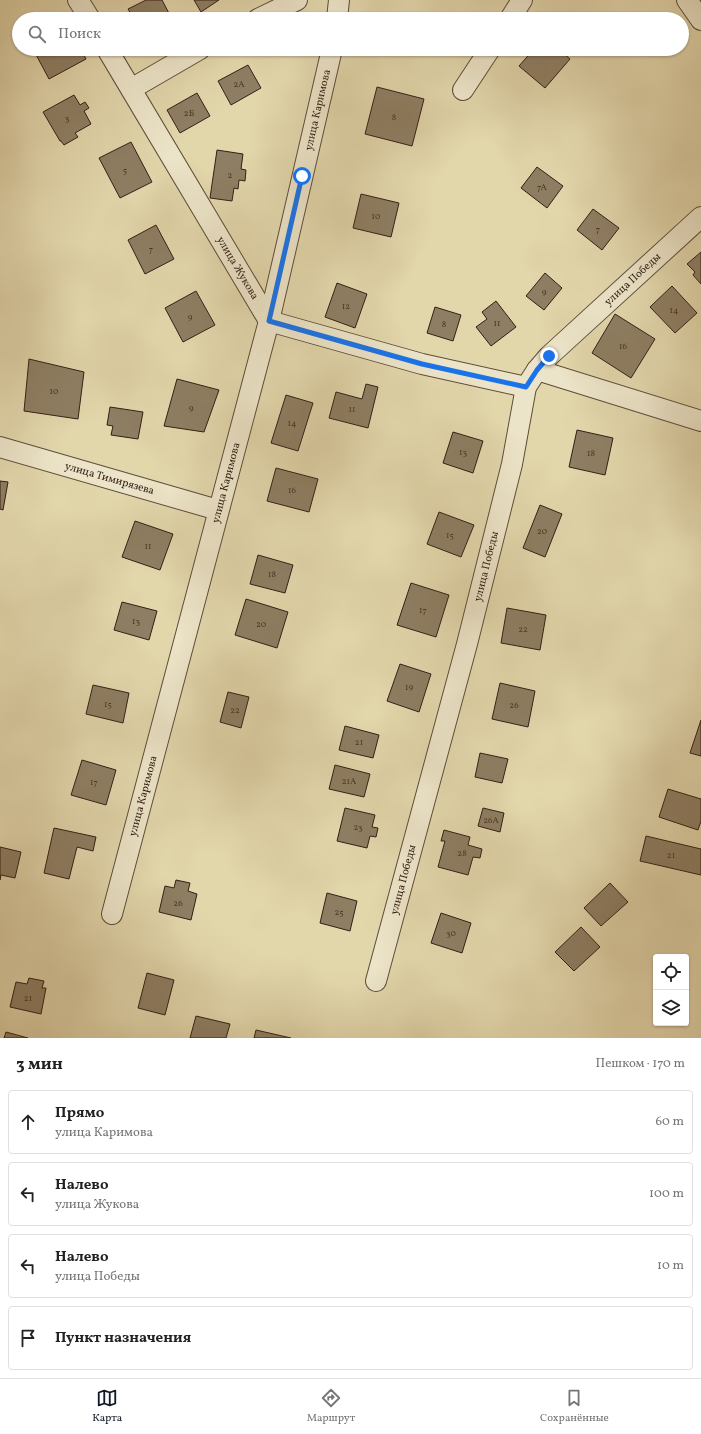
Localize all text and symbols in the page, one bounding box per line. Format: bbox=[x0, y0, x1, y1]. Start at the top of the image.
search box bbox=[12, 12, 689, 56]
icon: search bbox=[26, 23, 48, 45]
text: Поиск bbox=[58, 24, 101, 45]
street label: улица Каримова bbox=[301, 67, 335, 152]
house number: 2А bbox=[233, 78, 245, 91]
house number: 2Б bbox=[184, 107, 195, 120]
house number: 8 bbox=[392, 111, 397, 124]
house number: 3 bbox=[65, 112, 70, 125]
house number: 5 bbox=[123, 164, 127, 177]
route start bbox=[293, 167, 311, 185]
house number: 2 bbox=[228, 169, 233, 182]
house number: 7А bbox=[537, 181, 548, 194]
house number: 10 bbox=[372, 210, 381, 223]
house number: 7 bbox=[596, 223, 600, 236]
street label: улица Жукова bbox=[213, 234, 262, 303]
house number: 7 bbox=[149, 243, 153, 256]
street label: улица Победы bbox=[601, 249, 664, 309]
house number: 9 bbox=[542, 286, 547, 299]
house number: 12 bbox=[342, 300, 350, 313]
house number: 14 bbox=[670, 304, 678, 317]
house number: 9 bbox=[188, 311, 193, 324]
house number: 11 bbox=[494, 317, 500, 330]
house number: 8 bbox=[442, 318, 447, 331]
house number: 16 bbox=[619, 340, 627, 353]
route end bbox=[540, 347, 558, 365]
house number: 10 bbox=[50, 385, 59, 398]
house number: 9 bbox=[189, 402, 194, 415]
house number: 11 bbox=[349, 403, 355, 416]
house number: 14 bbox=[288, 417, 296, 430]
street label: улица Каримова bbox=[208, 440, 244, 525]
house number: 13 bbox=[459, 446, 467, 459]
house number: 18 bbox=[587, 447, 595, 460]
street label: улица Тимирязева bbox=[63, 459, 157, 499]
house number: 16 bbox=[288, 484, 296, 497]
house number: 20 bbox=[537, 525, 548, 538]
house number: 15 bbox=[446, 529, 454, 542]
street label: улица Победы bbox=[470, 530, 502, 603]
house number: 11 bbox=[145, 540, 151, 553]
house number: 18 bbox=[268, 568, 276, 581]
house number: 17 bbox=[419, 604, 427, 617]
house number: 13 bbox=[132, 615, 140, 628]
house number: 20 bbox=[256, 618, 267, 631]
house number: 22 bbox=[518, 623, 528, 636]
house number: 19 bbox=[405, 681, 413, 694]
house number: 15 bbox=[104, 698, 112, 711]
house number: 26 bbox=[509, 699, 519, 712]
house number: 22 bbox=[230, 704, 240, 717]
house number: 21 bbox=[355, 736, 363, 749]
street label: улица Каримова bbox=[125, 754, 161, 838]
house number: 21А bbox=[342, 775, 357, 788]
house number: 17 bbox=[90, 776, 98, 789]
house number: 26А bbox=[483, 814, 500, 827]
house number: 23 bbox=[353, 821, 363, 834]
street label: улица Победы bbox=[387, 843, 420, 916]
house number: 28 bbox=[457, 847, 467, 860]
house number: 21 bbox=[667, 849, 675, 862]
house number: 26 bbox=[173, 897, 183, 910]
house number: 25 bbox=[334, 906, 344, 919]
house number: 30 bbox=[446, 927, 457, 940]
map controls bbox=[653, 954, 689, 1026]
button: locate bbox=[653, 954, 689, 990]
button: layers bbox=[653, 990, 689, 1026]
house number: 21 bbox=[24, 992, 32, 1005]
text: 3 мин bbox=[16, 1053, 63, 1076]
text: Пешком · 170 m bbox=[596, 1055, 685, 1073]
text: Прямо bbox=[55, 1103, 104, 1124]
icon: ahead bbox=[17, 1111, 39, 1133]
text: 60 m bbox=[656, 1113, 684, 1131]
text: улица Каримова bbox=[55, 1124, 153, 1142]
text: Налево bbox=[55, 1175, 109, 1196]
icon: left bbox=[17, 1183, 39, 1205]
text: 100 m bbox=[649, 1185, 684, 1203]
text: улица Жукова bbox=[55, 1196, 139, 1214]
text: Налево bbox=[55, 1247, 109, 1268]
icon: left bbox=[17, 1255, 39, 1277]
text: 10 m bbox=[657, 1257, 684, 1275]
text: улица Победы bbox=[55, 1268, 140, 1286]
icon: arrive bbox=[17, 1327, 39, 1349]
text: Пункт назначения bbox=[55, 1328, 191, 1349]
tab: Карта bbox=[92, 1387, 122, 1426]
tab: Маршрут bbox=[307, 1387, 355, 1426]
tab: Сохранённые bbox=[540, 1387, 609, 1426]

